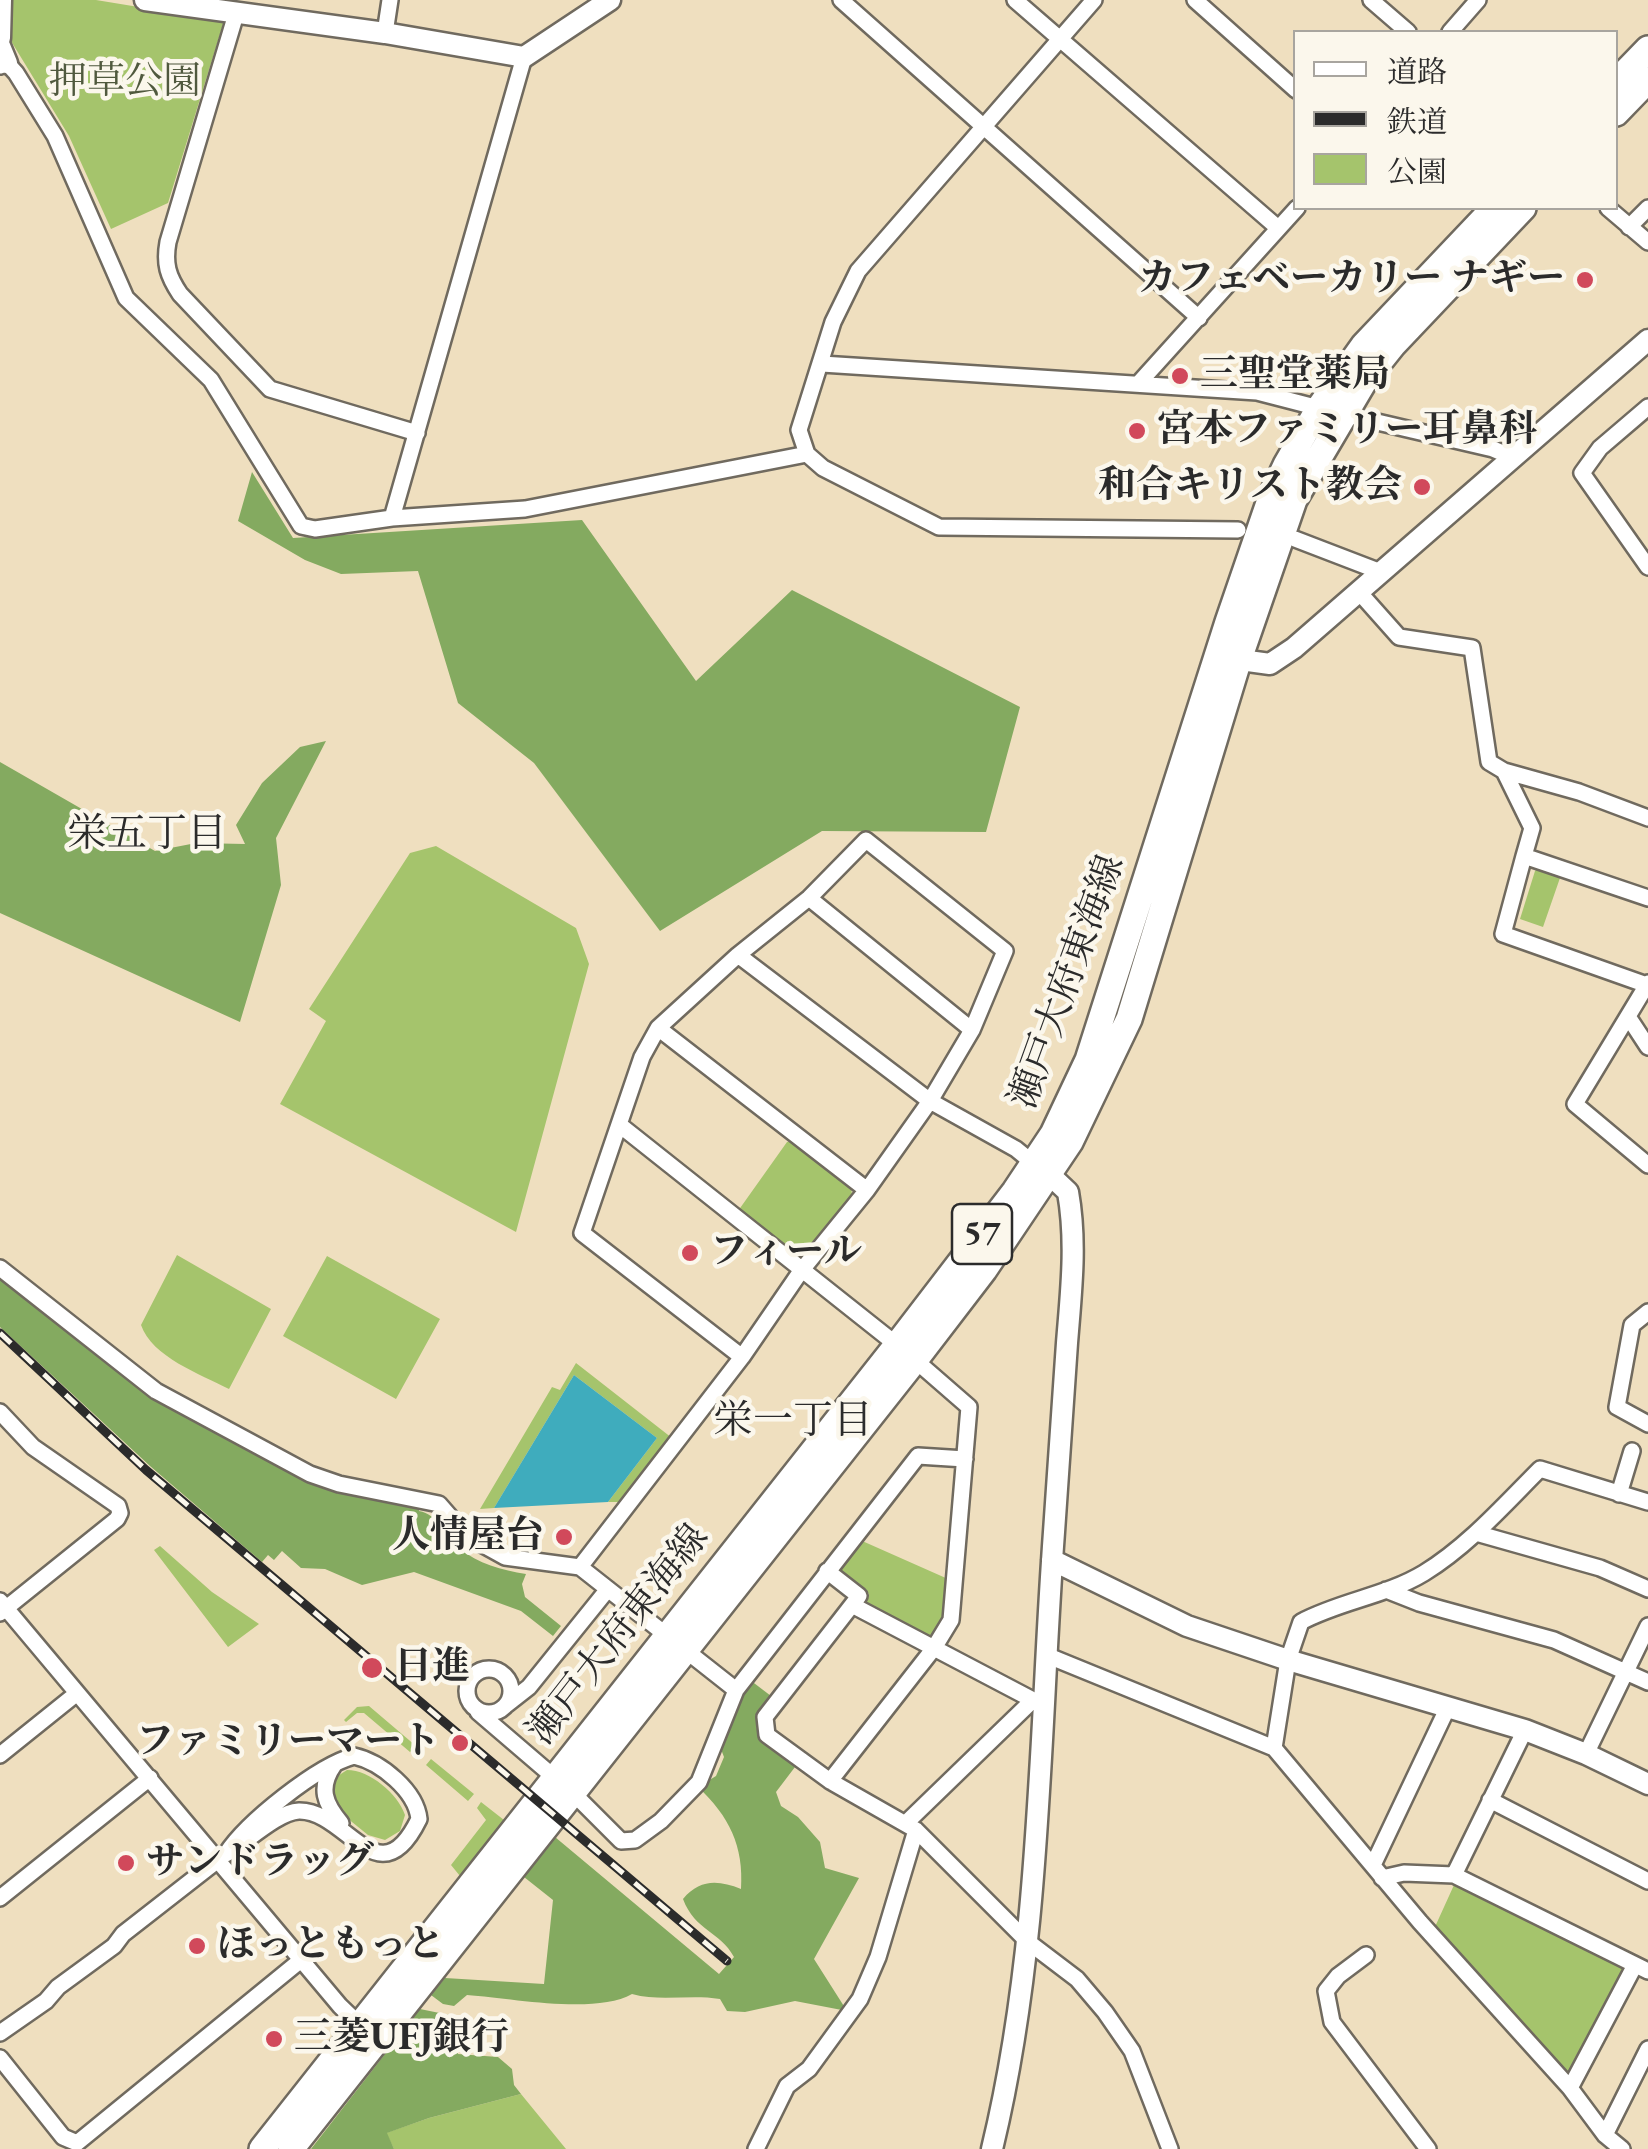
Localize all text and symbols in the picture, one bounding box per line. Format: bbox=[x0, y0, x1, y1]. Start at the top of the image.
legend bbox=[1293, 30, 1618, 210]
text: 道路 bbox=[1387, 52, 1447, 91]
park label: 押草公園 bbox=[49, 60, 201, 106]
text: 鉄道 bbox=[1387, 102, 1447, 141]
text: 公園 bbox=[1387, 152, 1447, 191]
place label: カフェベーカリー ナギー bbox=[1138, 257, 1565, 303]
marker: カフェベーカリー ナギー bbox=[1574, 269, 1596, 291]
place label: 三聖堂薬局 bbox=[1200, 353, 1390, 399]
marker: 三聖堂薬局 bbox=[1169, 365, 1191, 387]
place label: 宮本ファミリー耳鼻科 bbox=[1157, 408, 1537, 454]
marker: 宮本ファミリー耳鼻科 bbox=[1126, 420, 1148, 442]
place label: 和合キリスト教会 bbox=[1098, 464, 1402, 510]
marker: 和合キリスト教会 bbox=[1411, 476, 1433, 498]
district label: 栄五丁目 bbox=[67, 811, 227, 859]
street label: 瀬戸大府東海線 bbox=[1001, 849, 1135, 1115]
road number: 57 bbox=[952, 1204, 1012, 1264]
place label: フィール bbox=[710, 1230, 862, 1276]
marker: フィール bbox=[679, 1242, 701, 1264]
district label: 栄一丁目 bbox=[713, 1398, 873, 1446]
place label: 人情屋台 bbox=[392, 1514, 544, 1560]
street label: 瀬戸大府東海線 bbox=[519, 1516, 719, 1754]
marker: 人情屋台 bbox=[553, 1526, 575, 1548]
place label: 日進 bbox=[394, 1645, 470, 1691]
marker: 日進 bbox=[359, 1655, 385, 1681]
place label: ファミリーマート bbox=[136, 1720, 440, 1766]
marker: ファミリーマート bbox=[449, 1732, 471, 1754]
place label: サンドラッグ bbox=[146, 1840, 374, 1886]
marker: サンドラッグ bbox=[115, 1852, 137, 1874]
place label: ほっともっと bbox=[217, 1923, 445, 1969]
marker: ほっともっと bbox=[186, 1935, 208, 1957]
place label: 三菱UFJ銀行 bbox=[294, 2016, 509, 2062]
marker: 三菱UFJ銀行 bbox=[263, 2028, 285, 2050]

